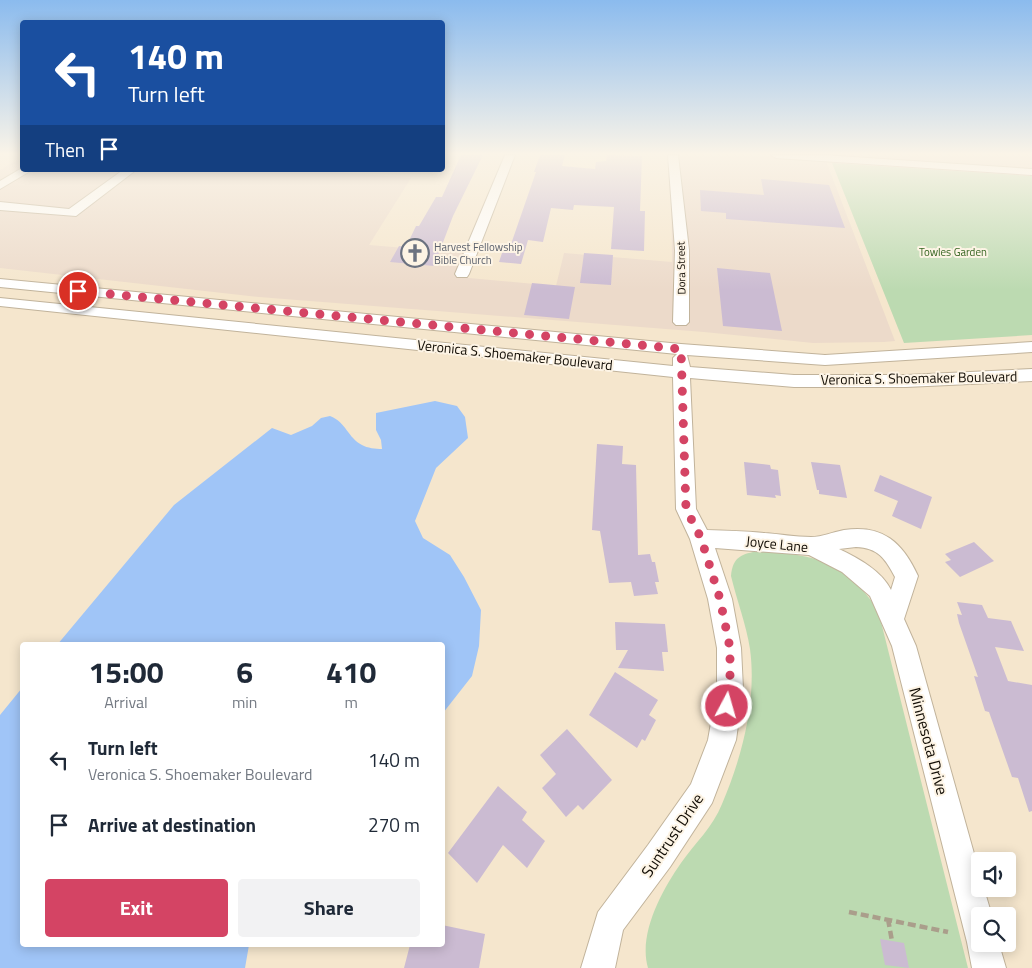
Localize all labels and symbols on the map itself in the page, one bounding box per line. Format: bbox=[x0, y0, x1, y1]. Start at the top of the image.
church icon: Harvest Fellowship Bible Church bbox=[400, 238, 430, 268]
place label: Harvest Fellowship Bible Church bbox=[434, 239, 523, 268]
street label: Dora Street bbox=[673, 241, 689, 295]
park label: Towles Garden bbox=[919, 244, 987, 260]
pin bbox=[57, 270, 99, 312]
street label: Veronica S. Shoemaker Boulevard bbox=[416, 334, 614, 375]
street label: Veronica S. Shoemaker Boulevard bbox=[821, 365, 1017, 390]
street label: Joyce Lane bbox=[745, 530, 809, 557]
position arrow bbox=[700, 679, 752, 731]
street label: Minnesota Drive bbox=[903, 685, 955, 797]
street label: Suntrust Drive bbox=[635, 788, 709, 882]

